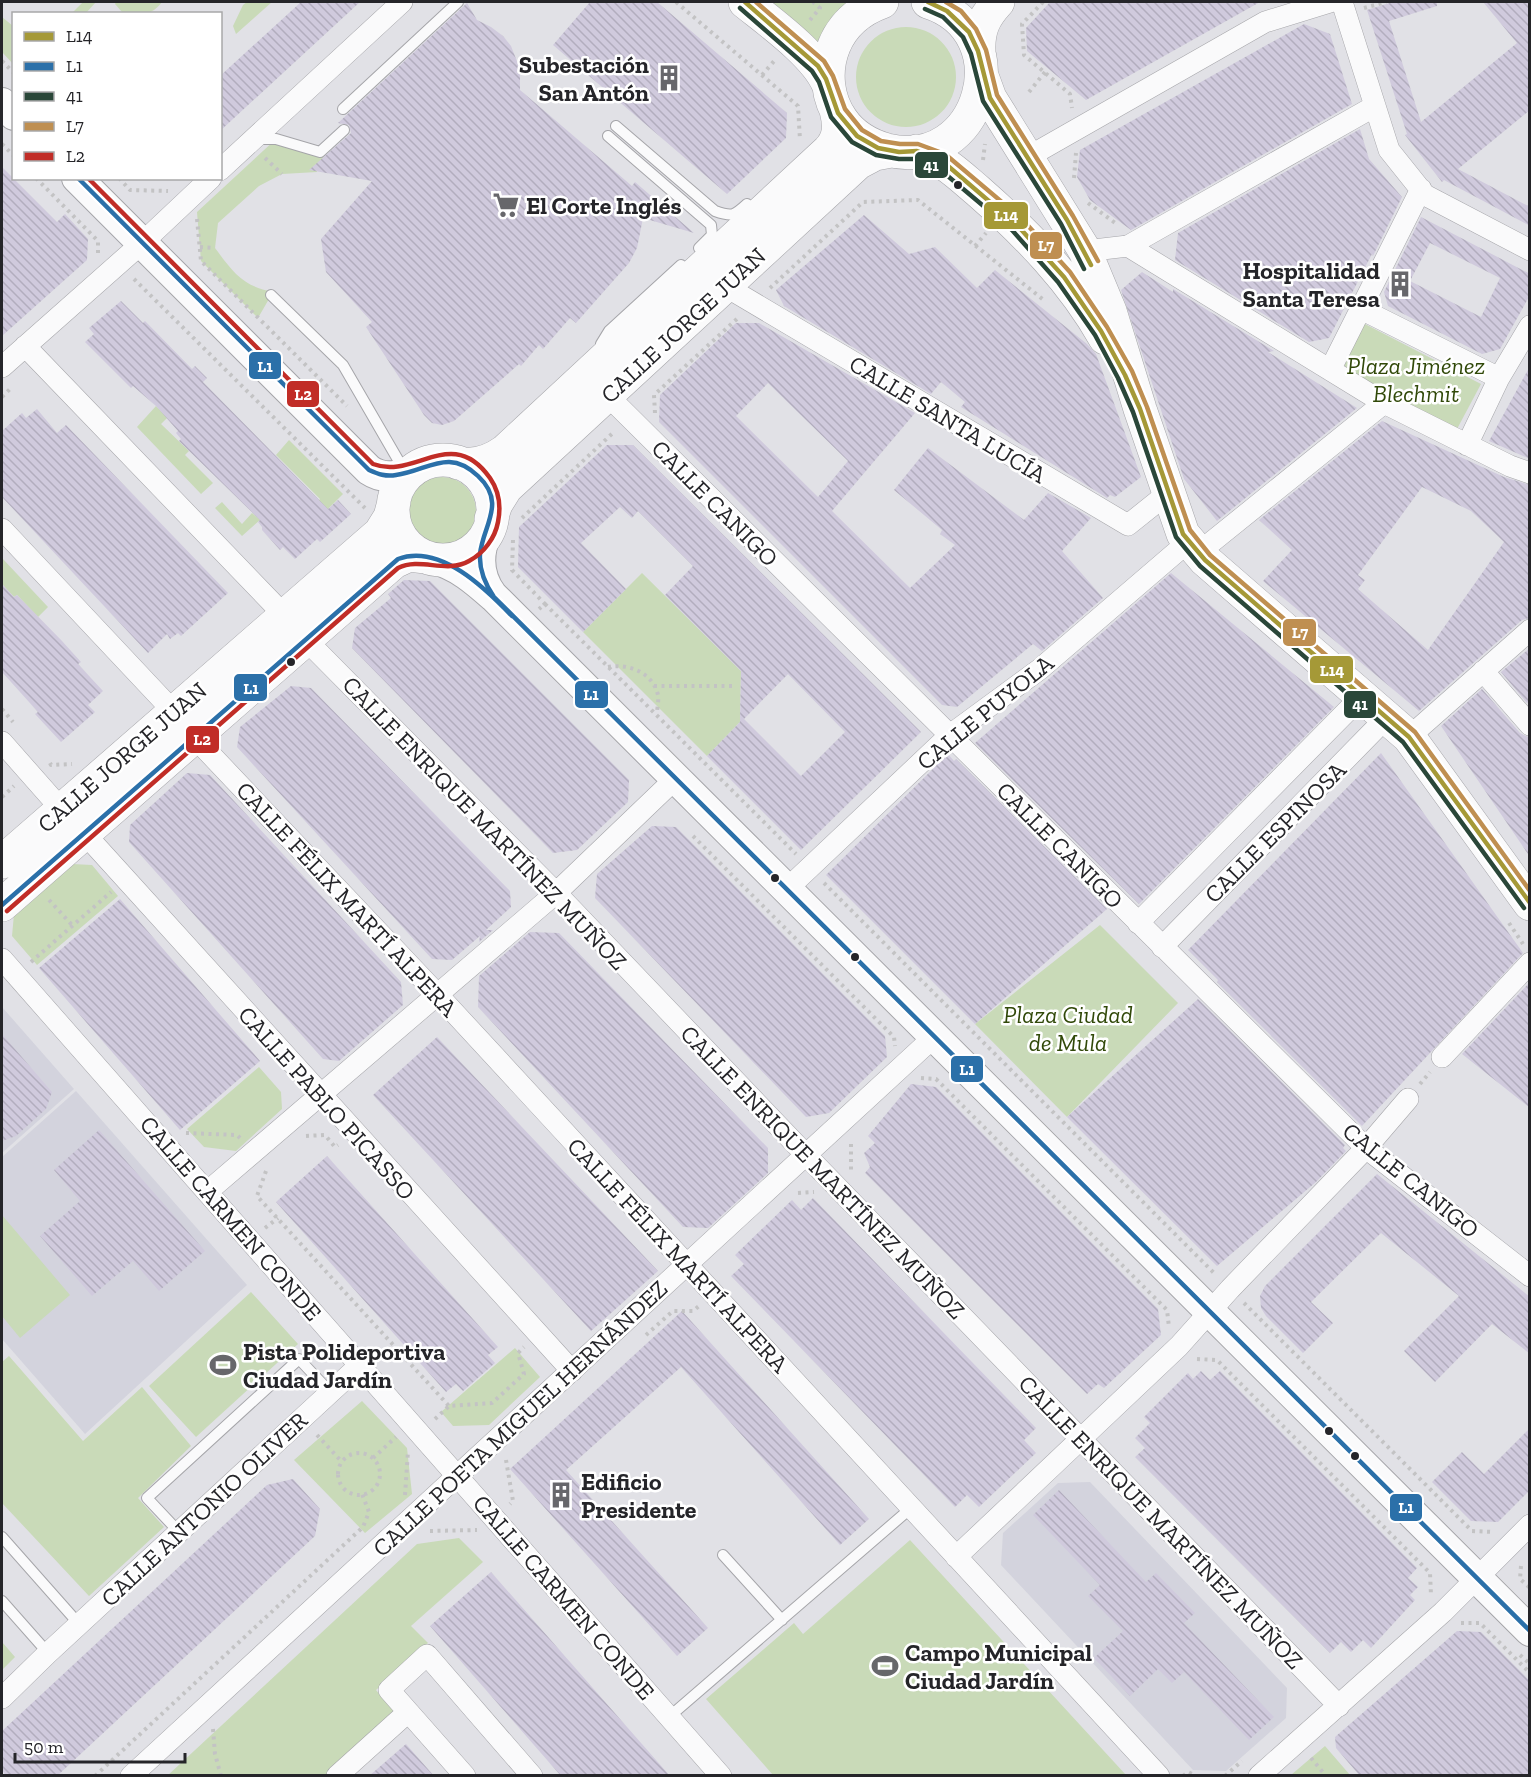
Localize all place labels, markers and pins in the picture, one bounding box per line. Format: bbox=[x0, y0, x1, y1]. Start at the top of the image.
place label: Subestación San Antón bbox=[519, 50, 649, 107]
building icon: Subestación San Antón bbox=[654, 63, 684, 93]
unlabelled marker bbox=[952, 179, 964, 191]
supermarket icon: El Corte Inglés bbox=[491, 190, 521, 220]
place label: El Corte Inglés bbox=[526, 191, 681, 220]
place label: Hospitalidad Santa Teresa bbox=[1243, 256, 1380, 313]
building icon: Hospitalidad Santa Teresa bbox=[1385, 269, 1415, 299]
unlabelled marker bbox=[285, 656, 297, 668]
unlabelled marker bbox=[769, 872, 781, 884]
unlabelled marker bbox=[849, 951, 861, 963]
place label: Pista Polideportiva Ciudad Jardín bbox=[243, 1337, 445, 1394]
sports icon: Pista Polideportiva Ciudad Jardín bbox=[208, 1350, 238, 1380]
unlabelled marker bbox=[1323, 1425, 1335, 1437]
unlabelled marker bbox=[1349, 1450, 1361, 1462]
place label: Edificio Presidente bbox=[581, 1467, 697, 1524]
building icon: Edificio Presidente bbox=[546, 1480, 576, 1510]
place label: Campo Municipal Ciudad Jardín bbox=[905, 1638, 1092, 1695]
sports icon: Campo Municipal Ciudad Jardín bbox=[870, 1651, 900, 1681]

